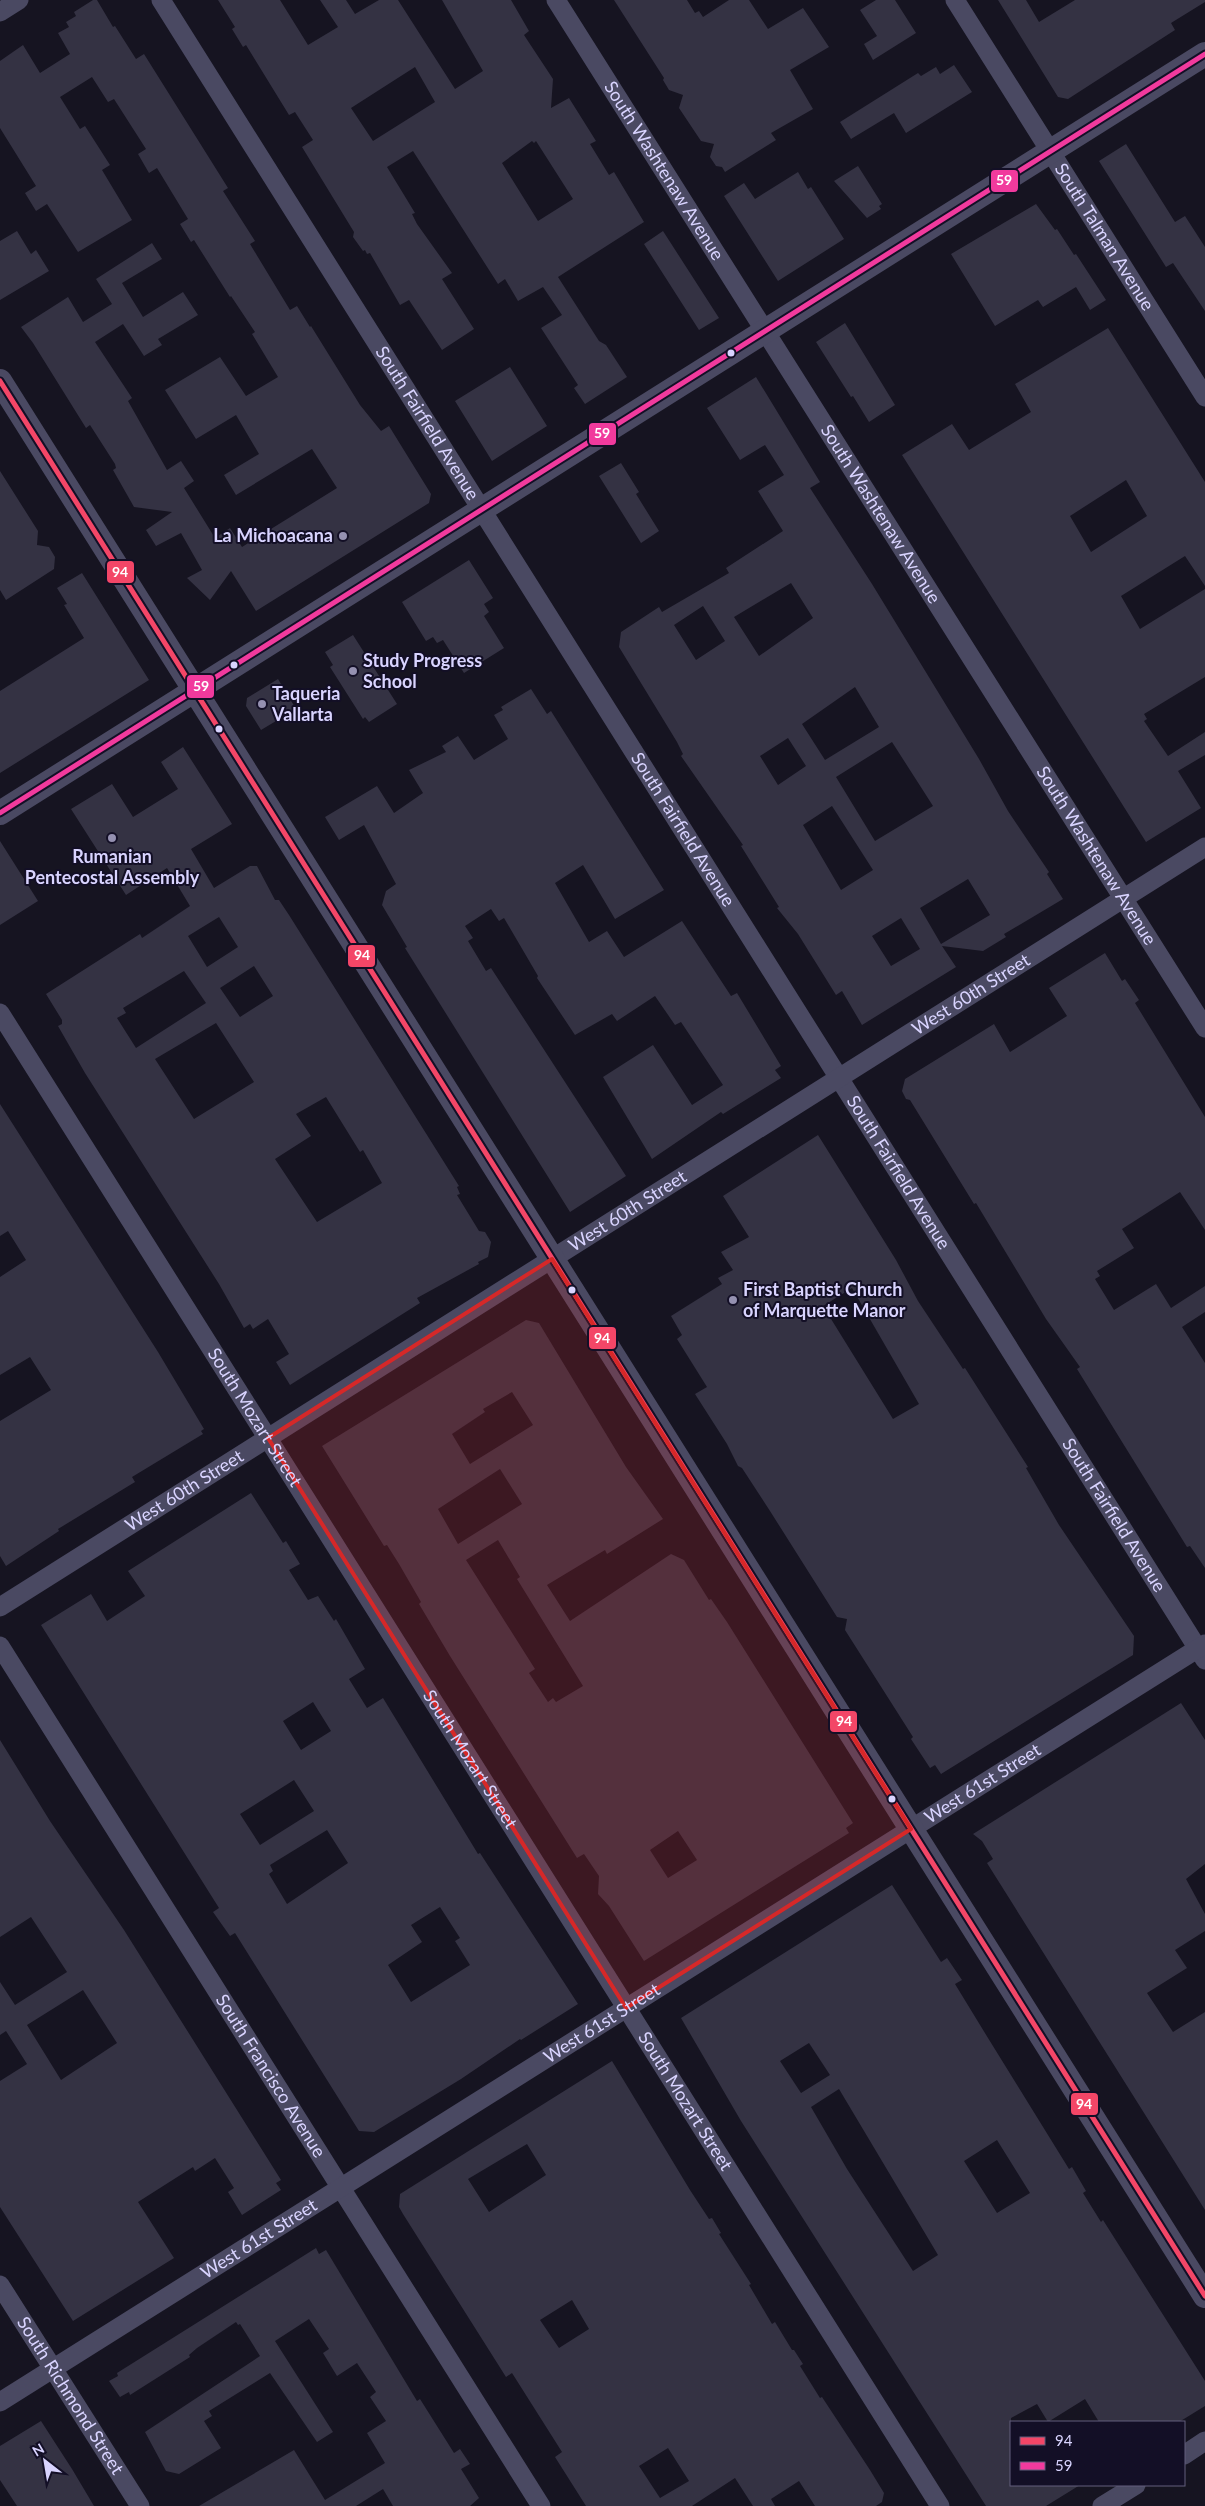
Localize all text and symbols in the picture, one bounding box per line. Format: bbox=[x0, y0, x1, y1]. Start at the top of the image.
street label: South Washtenaw Avenue bbox=[600, 77, 729, 264]
street label: South Talman Avenue bbox=[1050, 159, 1160, 314]
line badge: 59 bbox=[990, 169, 1019, 193]
text: 59 bbox=[996, 171, 1012, 188]
street label: South Fairfield Avenue bbox=[371, 342, 485, 504]
unlabelled marker bbox=[726, 348, 736, 358]
street label: South Washtenaw Avenue bbox=[817, 420, 946, 607]
line badge: 59 bbox=[588, 422, 617, 446]
text: 59 bbox=[594, 424, 610, 441]
place label: La Michoacana bbox=[213, 524, 333, 546]
marker: La Michoacana bbox=[337, 530, 349, 542]
line badge: 94 bbox=[106, 560, 135, 584]
text: 94 bbox=[112, 563, 128, 580]
place label: Study Progress School bbox=[363, 649, 482, 692]
unlabelled marker bbox=[229, 660, 239, 670]
marker: Study Progress School bbox=[347, 665, 359, 677]
line badge: 59 bbox=[186, 674, 215, 699]
text: 59 bbox=[193, 677, 209, 694]
place label: Taqueria Vallarta bbox=[271, 682, 340, 725]
marker: Taqueria Vallarta bbox=[256, 698, 268, 710]
unlabelled marker bbox=[214, 724, 224, 734]
street label: South Fairfield Avenue bbox=[627, 748, 740, 910]
street label: South Washtenaw Avenue bbox=[1032, 762, 1162, 949]
marker: Rumanian Pentecostal Assembly bbox=[106, 832, 118, 844]
place label: Rumanian Pentecostal Assembly bbox=[25, 845, 200, 888]
line badge: 94 bbox=[347, 944, 376, 968]
text: 94 bbox=[354, 946, 370, 963]
street label: West 60th Street bbox=[907, 948, 1034, 1039]
street label: South Fairfield Avenue bbox=[843, 1091, 956, 1253]
street label: West 60th Street bbox=[564, 1165, 691, 1256]
place label: First Baptist Church of Marquette Manor bbox=[743, 1278, 906, 1321]
unlabelled marker bbox=[567, 1285, 577, 1295]
marker: First Baptist Church of Marquette Manor bbox=[727, 1294, 739, 1306]
line badge: 94 bbox=[588, 1326, 617, 1350]
text: 94 bbox=[594, 1329, 610, 1346]
street label: South Mozart Street bbox=[204, 1344, 308, 1491]
street label: South Fairfield Avenue bbox=[1058, 1434, 1171, 1596]
street label: West 60th Street bbox=[121, 1444, 247, 1535]
street label: South Mozart Street bbox=[419, 1685, 523, 1833]
line badge: 94 bbox=[829, 1710, 858, 1733]
text: 94 bbox=[836, 1712, 852, 1729]
street label: West 61st Street bbox=[920, 1738, 1045, 1828]
unlabelled marker bbox=[887, 1794, 897, 1804]
street label: West 61st Street bbox=[539, 1978, 664, 2067]
street label: South Francisco Avenue bbox=[212, 1990, 331, 2161]
street label: South Mozart Street bbox=[634, 2027, 738, 2175]
line badge: 94 bbox=[1070, 2092, 1099, 2116]
text: 94 bbox=[1076, 2095, 1092, 2112]
street label: West 61st Street bbox=[196, 2193, 321, 2283]
street label: South Richmond Street bbox=[13, 2312, 129, 2479]
legend bbox=[1010, 2421, 1185, 2486]
text: 94 bbox=[1055, 2431, 1073, 2449]
north arrow bbox=[20, 2436, 70, 2486]
text: N bbox=[29, 2439, 47, 2459]
text: 59 bbox=[1055, 2456, 1072, 2474]

